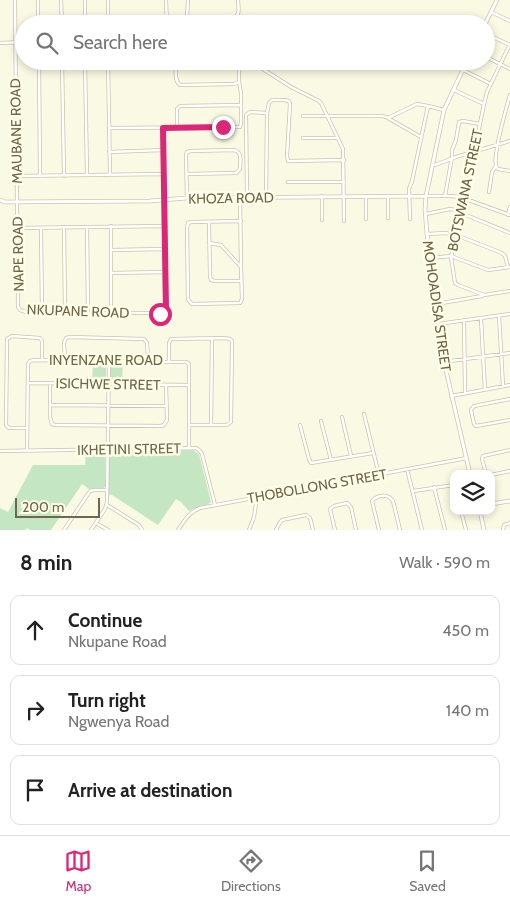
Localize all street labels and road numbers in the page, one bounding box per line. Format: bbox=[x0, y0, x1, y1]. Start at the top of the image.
street label: MAUBANE ROAD bbox=[6, 78, 26, 184]
street label: BOTSWANA STREET bbox=[443, 127, 487, 253]
street label: KHOZA ROAD bbox=[188, 188, 274, 208]
street label: NAPE ROAD bbox=[8, 216, 28, 292]
street label: MOHOADISA STREET bbox=[419, 239, 455, 373]
street label: NKUPANE ROAD bbox=[26, 300, 130, 322]
street label: INYENZANE ROAD bbox=[49, 351, 163, 369]
street label: ISICHWE STREET bbox=[55, 374, 161, 394]
street label: IKHETINI STREET bbox=[77, 439, 182, 459]
street label: THOBOLLONG STREET bbox=[246, 465, 389, 507]

